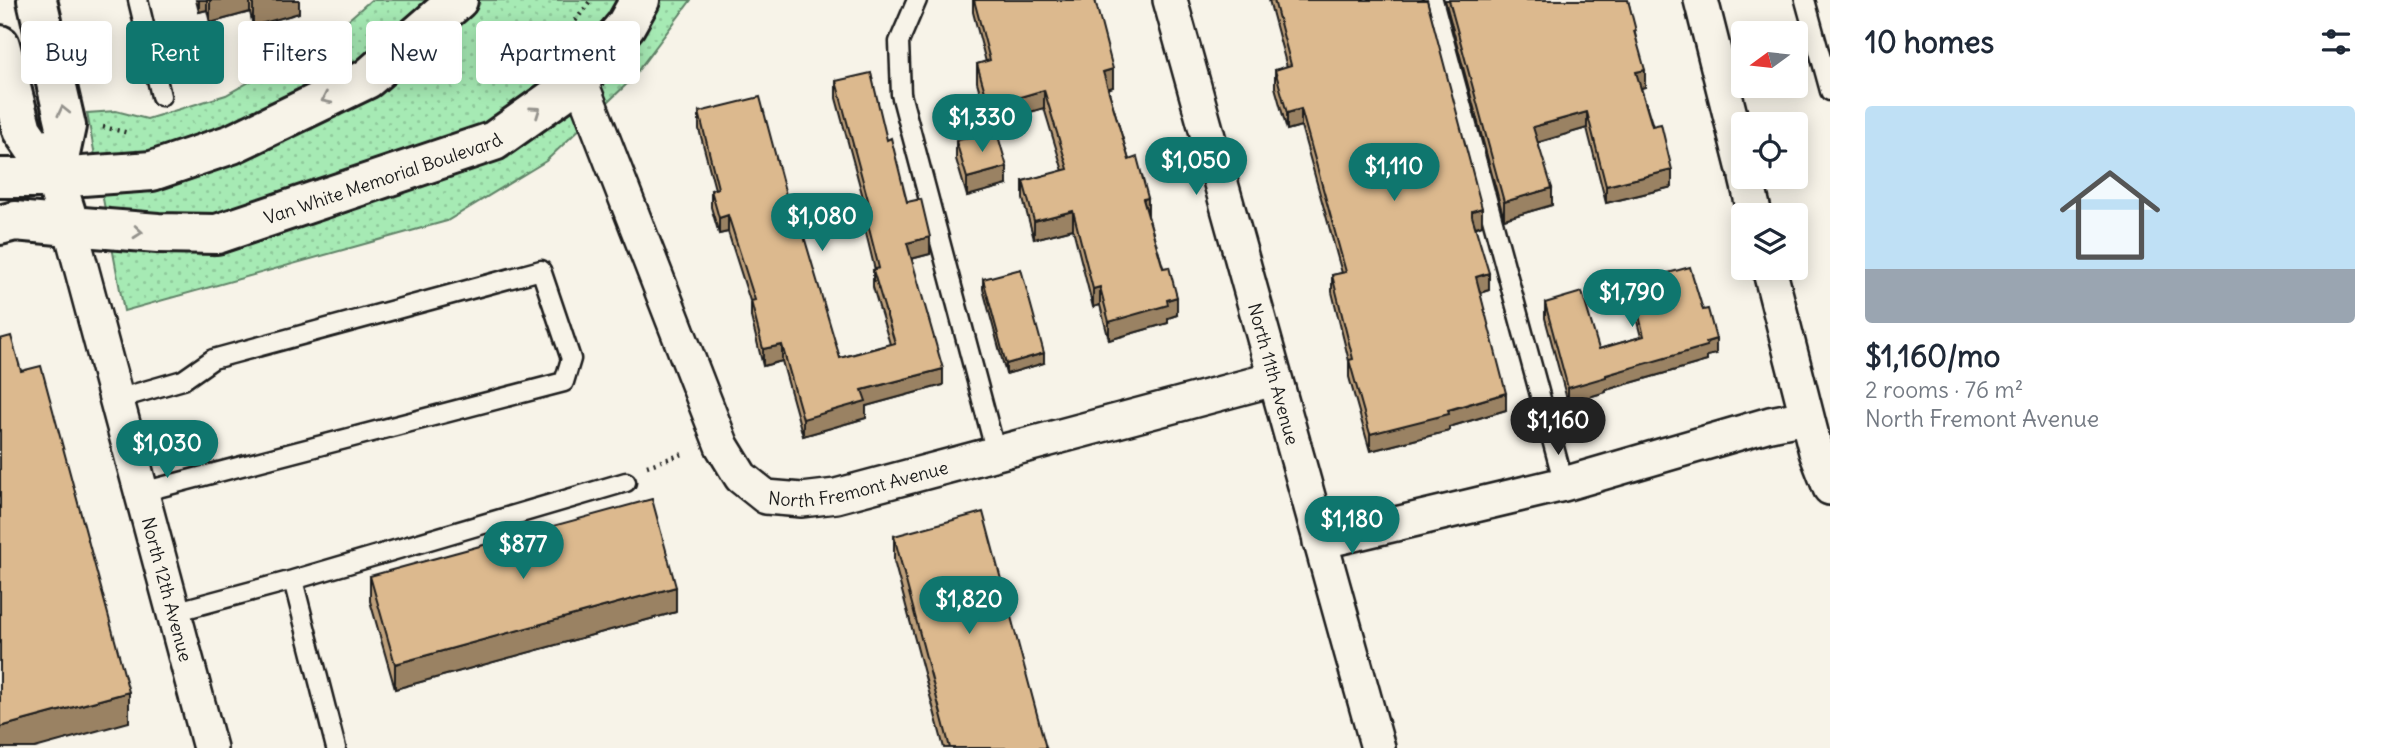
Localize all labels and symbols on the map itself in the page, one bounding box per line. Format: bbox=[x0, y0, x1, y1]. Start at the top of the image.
north arrow bbox=[1731, 21, 1808, 98]
one-way arrow bbox=[321, 91, 333, 105]
pin: $1,330 bbox=[925, 94, 1039, 154]
one-way arrow bbox=[56, 105, 71, 117]
one-way arrow bbox=[528, 106, 541, 119]
street label: Van White Memorial Boulevard bbox=[261, 127, 507, 229]
pin: $1,050 bbox=[1139, 138, 1253, 197]
pin: $1,110 bbox=[1337, 144, 1451, 203]
pin: $1,080 bbox=[765, 194, 879, 253]
one-way arrow bbox=[133, 224, 144, 239]
pin: $1,790 bbox=[1575, 270, 1689, 329]
street label: North 11th Avenue bbox=[1243, 300, 1305, 447]
pin: $1,160 bbox=[1501, 398, 1615, 457]
pin: $1,030 bbox=[110, 420, 224, 480]
street label: North Fremont Avenue bbox=[767, 455, 950, 512]
pin: $1,180 bbox=[1295, 496, 1409, 556]
street label: North 12th Avenue bbox=[137, 514, 198, 664]
pin: $877 bbox=[482, 522, 564, 581]
pin: $1,820 bbox=[912, 576, 1026, 636]

